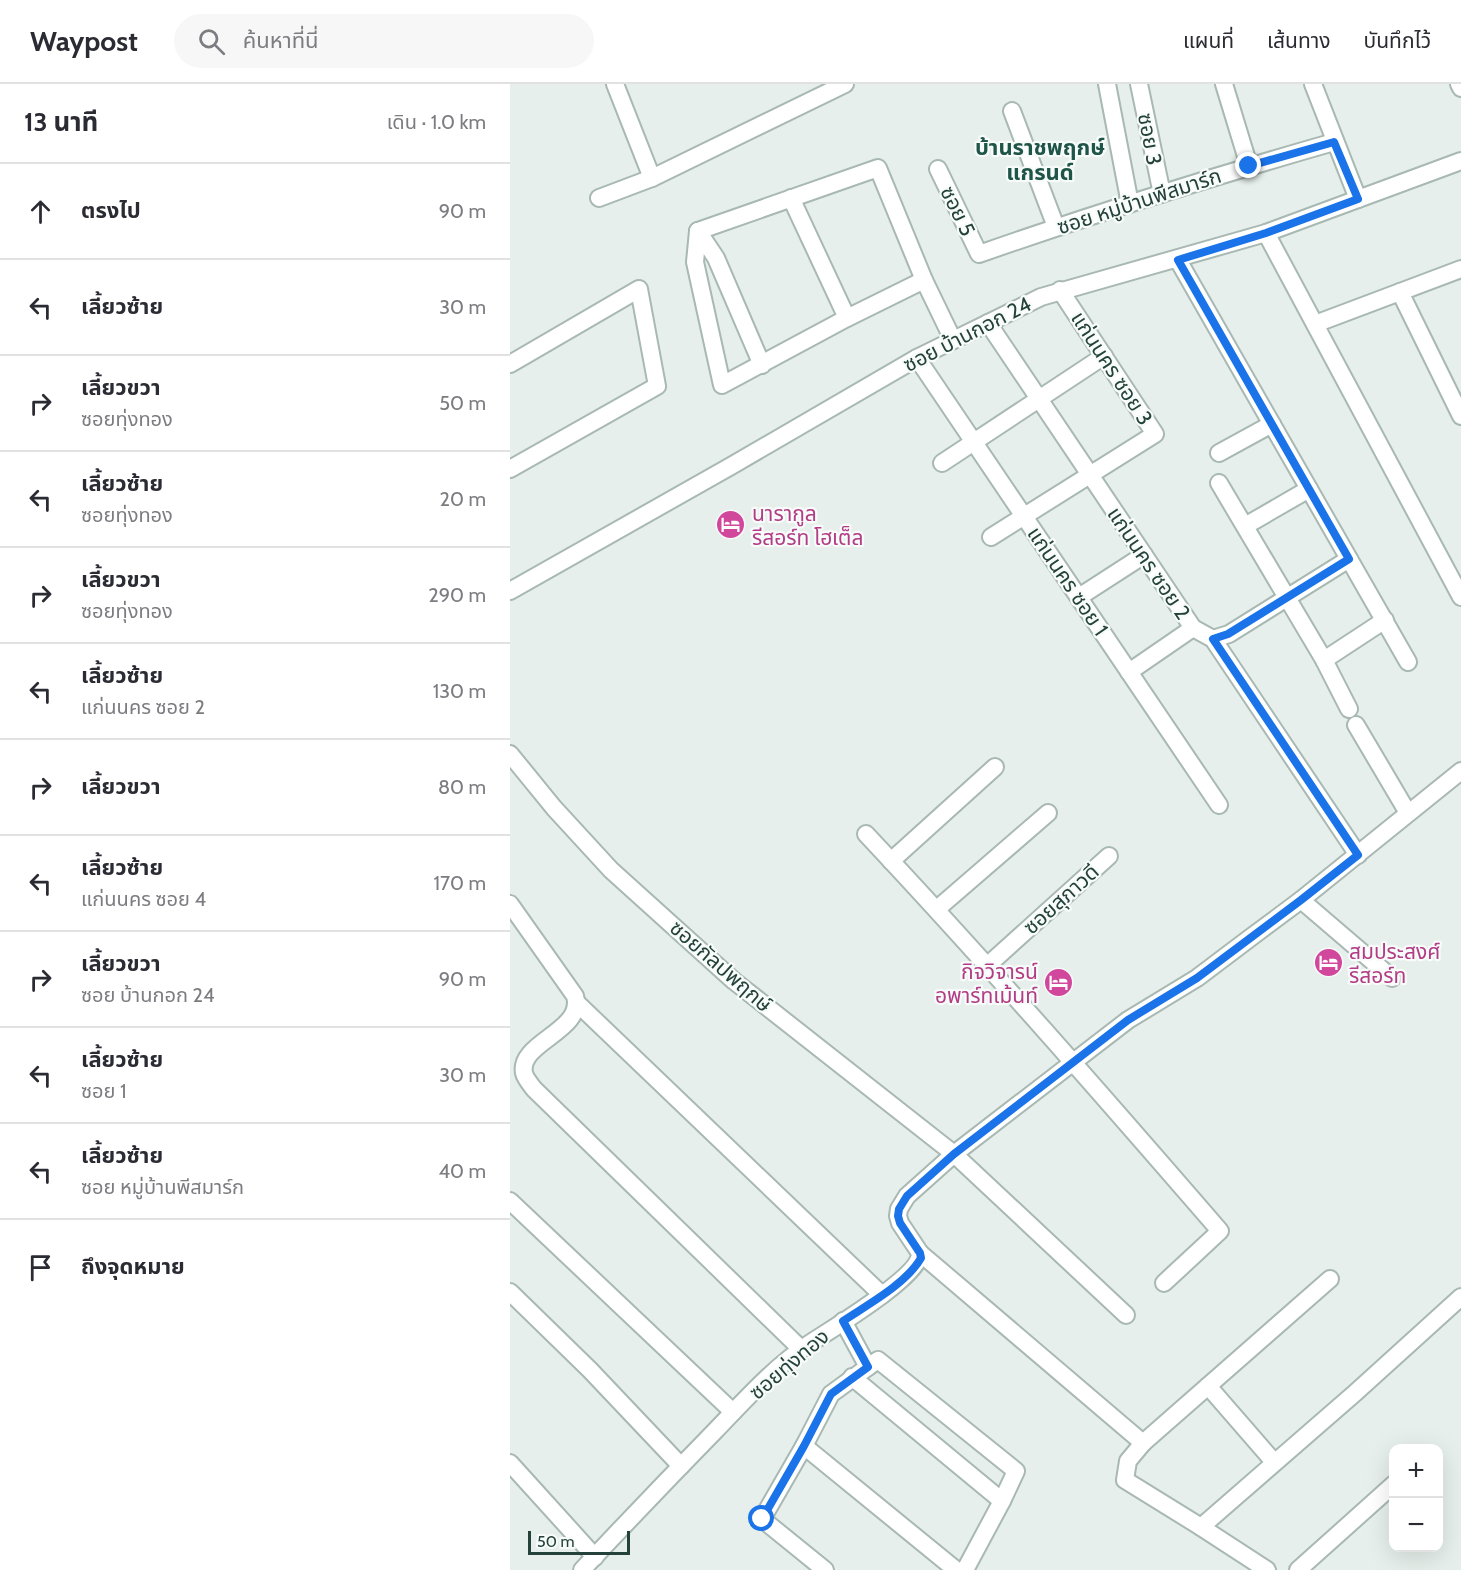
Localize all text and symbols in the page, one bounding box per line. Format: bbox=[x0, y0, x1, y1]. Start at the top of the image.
search box bbox=[174, 14, 594, 68]
text: Waypost bbox=[30, 24, 138, 58]
icon: search bbox=[195, 25, 228, 58]
text: ค้นหาที่นี่ bbox=[243, 27, 319, 54]
text: แผนที่ bbox=[1183, 28, 1234, 53]
text: เส้นทาง bbox=[1267, 28, 1331, 53]
text: บันทึกไว้ bbox=[1364, 28, 1431, 53]
text: 13 นาที bbox=[24, 106, 98, 138]
text: เดิน · 1.0 km bbox=[387, 110, 486, 134]
street label: ซอย 3 bbox=[1133, 111, 1167, 167]
district label: บ้านราชพฤกษ์ แกรนด์ bbox=[975, 134, 1105, 186]
route end bbox=[1235, 152, 1261, 178]
street label: ซอย หมู่บ้านพีสมาร์ก bbox=[1054, 163, 1225, 240]
street label: ซอย 5 bbox=[935, 182, 981, 240]
icon: ahead bbox=[24, 195, 57, 228]
text: ตรงไป bbox=[81, 197, 141, 224]
text: 90 m bbox=[439, 199, 486, 223]
icon: left bbox=[24, 291, 57, 324]
street label: ซอย บ้านกอก 24 bbox=[899, 291, 1035, 377]
text: เลี้ยวซ้าย bbox=[81, 293, 163, 320]
text: 30 m bbox=[439, 295, 486, 319]
street label: แก่นนคร ซอย 3 bbox=[1066, 306, 1158, 430]
text: เลี้ยวขวา bbox=[81, 374, 161, 401]
icon: right bbox=[24, 387, 57, 420]
text: 50 m bbox=[439, 391, 486, 415]
text: ซอยทุ่งทอง bbox=[81, 407, 173, 431]
text: เลี้ยวซ้าย bbox=[81, 470, 163, 497]
icon: left bbox=[24, 483, 57, 516]
text: 20 m bbox=[440, 487, 486, 511]
place label: นารากูล รีสอร์ท โฮเต็ล bbox=[752, 501, 863, 550]
street label: แก่นนคร ซอย 2 bbox=[1102, 502, 1196, 624]
text: ซอยทุ่งทอง bbox=[81, 503, 173, 527]
hotel icon: นารากูล รีสอร์ท โฮเต็ล bbox=[715, 509, 747, 541]
street label: แก่นนคร ซอย 1 bbox=[1022, 522, 1114, 640]
text: เลี้ยวขวา bbox=[81, 566, 161, 593]
icon: right bbox=[24, 579, 57, 612]
text: 290 m bbox=[428, 583, 486, 607]
text: ซอยทุ่งทอง bbox=[81, 599, 173, 623]
text: เลี้ยวซ้าย bbox=[81, 662, 163, 689]
icon: left bbox=[24, 675, 57, 708]
text: 130 m bbox=[433, 679, 486, 703]
text: แก่นนคร ซอย 2 bbox=[81, 695, 205, 719]
icon: right bbox=[24, 771, 57, 804]
text: เลี้ยวขวา bbox=[81, 773, 161, 800]
text: 80 m bbox=[438, 775, 486, 799]
text: เลี้ยวซ้าย bbox=[81, 854, 163, 881]
street label: ซอยสุภาวดี bbox=[1018, 859, 1104, 940]
icon: left bbox=[24, 867, 57, 900]
text: 170 m bbox=[434, 871, 486, 895]
text: แก่นนคร ซอย 4 bbox=[81, 887, 206, 911]
street label: ซอยกัลปพฤกษ์ bbox=[665, 915, 777, 1017]
place label: สมประสงศ์ รีสอร์ท bbox=[1349, 939, 1440, 988]
hotel icon: สมประสงศ์ รีสอร์ท bbox=[1312, 947, 1344, 979]
text: เลี้ยวขวา bbox=[81, 950, 161, 977]
place label: กิจวิจารน์ อพาร์ทเม้นท์ bbox=[935, 959, 1038, 1008]
icon: right bbox=[24, 963, 57, 996]
text: 90 m bbox=[439, 967, 486, 991]
hotel icon: กิจวิจารน์ อพาร์ทเม้นท์ bbox=[1043, 967, 1075, 999]
text: ซอย บ้านกอก 24 bbox=[81, 983, 214, 1007]
text: เลี้ยวซ้าย bbox=[81, 1046, 163, 1073]
icon: left bbox=[24, 1059, 57, 1092]
text: 30 m bbox=[439, 1063, 486, 1087]
text: ซอย 1 bbox=[81, 1079, 127, 1103]
text: เลี้ยวซ้าย bbox=[81, 1142, 163, 1169]
icon: left bbox=[24, 1155, 57, 1188]
text: 40 m bbox=[438, 1159, 486, 1183]
text: ซอย หมู่บ้านพีสมาร์ก bbox=[81, 1175, 244, 1199]
icon: arrive bbox=[24, 1251, 57, 1284]
text: ถึงจุดหมาย bbox=[81, 1253, 185, 1280]
street label: ซอยทุ่งทอง bbox=[744, 1323, 835, 1405]
map controls bbox=[1389, 1444, 1443, 1552]
button: + bbox=[1389, 1444, 1443, 1498]
button: − bbox=[1389, 1498, 1443, 1552]
route start bbox=[748, 1505, 774, 1531]
scale bar bbox=[528, 1528, 630, 1556]
text: 50 m bbox=[537, 1532, 574, 1551]

